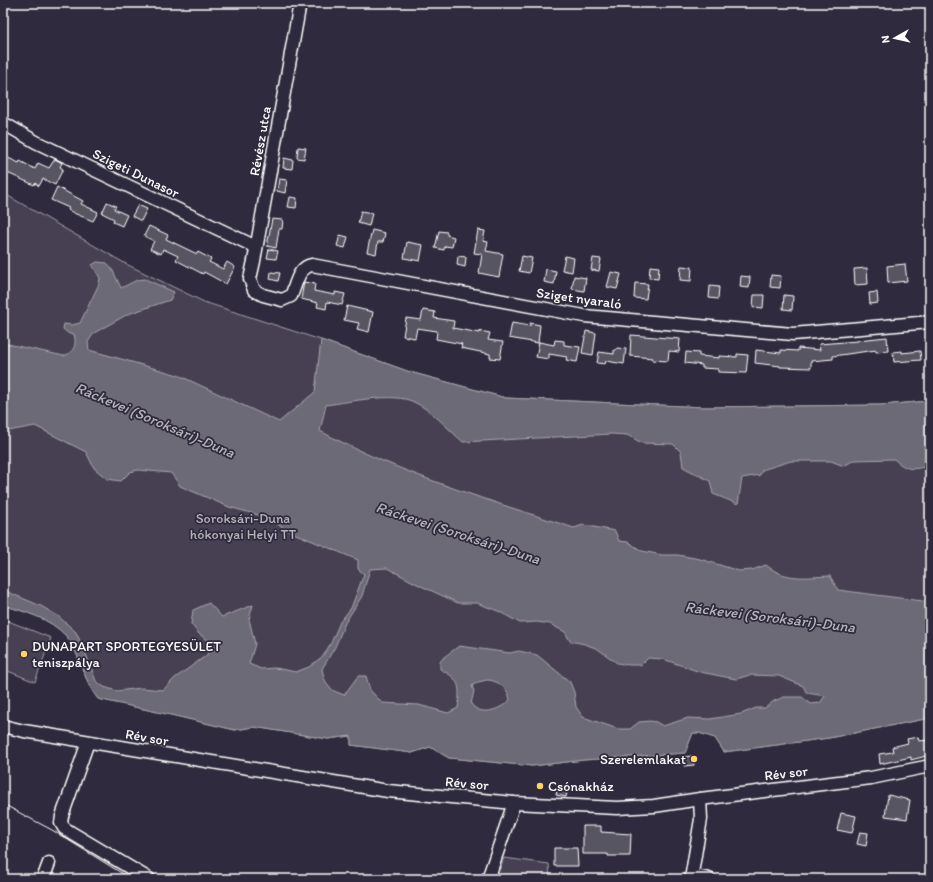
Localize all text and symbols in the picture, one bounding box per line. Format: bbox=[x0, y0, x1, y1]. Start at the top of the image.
north arrow bbox=[875, 18, 915, 58]
text: N bbox=[879, 35, 893, 44]
street label: Révész utca bbox=[246, 105, 275, 177]
street label: Szigeti Dunasor bbox=[90, 145, 182, 202]
street label: Sziget nyaraló bbox=[535, 284, 623, 313]
water label: Ráckevei (Soroksári)-Duna bbox=[73, 378, 238, 462]
water label: Ráckevei (Soroksári)-Duna bbox=[374, 498, 543, 568]
park label: Soroksári-Duna hókonyai Helyi TT bbox=[190, 510, 296, 543]
water label: Ráckevei (Soroksári)-Duna bbox=[684, 598, 857, 636]
place label: DUNAPART SPORTEGYESÜLET teniszpálya bbox=[32, 638, 221, 671]
marker: DUNAPART SPORTEGYESÜLET teniszpálya bbox=[19, 649, 29, 659]
street label: Rév sor bbox=[124, 725, 170, 750]
place label: Szerelemlakat bbox=[600, 751, 686, 768]
marker: Szerelemlakat bbox=[689, 754, 699, 764]
street label: Rév sor bbox=[763, 762, 809, 785]
street label: Rév sor bbox=[444, 773, 490, 794]
place label: Csónakház bbox=[548, 778, 614, 795]
marker: Csónakház bbox=[535, 781, 545, 791]

